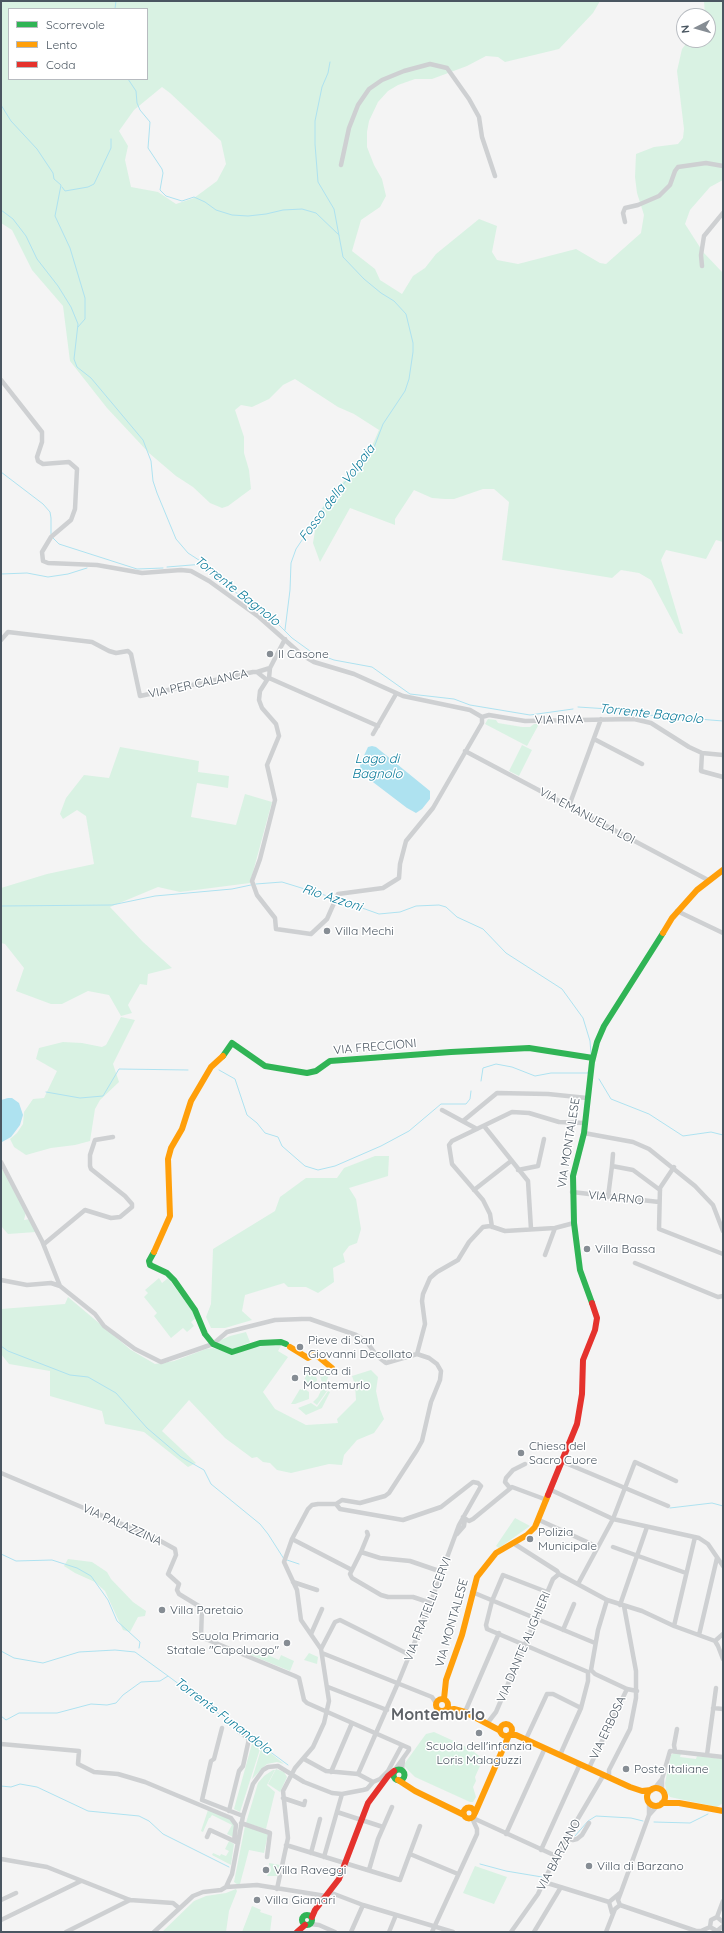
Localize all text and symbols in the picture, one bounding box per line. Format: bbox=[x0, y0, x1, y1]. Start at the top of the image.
legend bbox=[8, 8, 148, 80]
north arrow bbox=[676, 8, 716, 48]
text: Scorrevole bbox=[46, 17, 105, 32]
text: N bbox=[678, 24, 692, 34]
text: Lento bbox=[46, 37, 77, 52]
text: Coda bbox=[46, 57, 76, 72]
water label: Fosso della Volpaia bbox=[296, 442, 378, 544]
water label: Torrente Bagnolo bbox=[191, 553, 283, 629]
place label: Il Casone bbox=[278, 647, 329, 661]
marker: Il Casone bbox=[265, 649, 275, 659]
street label: VIA PER CALANCA bbox=[147, 666, 249, 702]
water label: Torrente Bagnolo bbox=[598, 701, 704, 727]
street label: VIA RIVA bbox=[535, 712, 583, 728]
water label: Lago di Bagnolo bbox=[352, 751, 402, 782]
street label: VIA EMANUELA LOI bbox=[537, 785, 637, 847]
water label: Rio Azzoni bbox=[300, 881, 364, 915]
place label: Villa Mechi bbox=[335, 924, 394, 938]
marker: Villa Mechi bbox=[322, 926, 332, 936]
street label: VIA FRECCIONI bbox=[333, 1036, 417, 1058]
street label: VIA MONTALESE bbox=[555, 1097, 583, 1189]
street label: VIA ARNO bbox=[588, 1188, 644, 1208]
place label: Villa Bassa bbox=[595, 1242, 655, 1256]
marker: Villa Bassa bbox=[582, 1244, 592, 1254]
place label: Pieve di San Giovanni Decollato bbox=[308, 1333, 412, 1361]
marker: Pieve di San Giovanni Decollato bbox=[295, 1342, 305, 1352]
place label: Rocca di Montemurlo bbox=[303, 1364, 370, 1392]
marker: Rocca di Montemurlo bbox=[290, 1373, 300, 1383]
place label: Chiesa del Sacro Cuore bbox=[529, 1439, 597, 1467]
marker: Chiesa del Sacro Cuore bbox=[516, 1448, 526, 1458]
street label: VIA PALAZZINA bbox=[80, 1501, 164, 1549]
place label: Polizia Municipale bbox=[538, 1525, 597, 1553]
marker: Polizia Municipale bbox=[525, 1534, 535, 1544]
street label: VIA FRATELLI CERVI bbox=[401, 1555, 455, 1663]
street label: VIA MONTALESE bbox=[433, 1577, 471, 1669]
street label: VIA DANTE ALIGHIERI bbox=[494, 1589, 554, 1705]
place label: Villa Paretaio bbox=[170, 1603, 243, 1617]
marker: Villa Paretaio bbox=[157, 1605, 167, 1615]
place label: Scuola Primaria Statale "Capoluogo" bbox=[167, 1629, 279, 1657]
marker: Scuola Primaria Statale "Capoluogo" bbox=[282, 1638, 292, 1648]
water label: Torrente Funandola bbox=[171, 1674, 275, 1758]
street label: VIA ERBOSA bbox=[587, 1694, 629, 1762]
district label: Montemurlo bbox=[391, 1705, 485, 1725]
marker: Scuola dell'infanzia Loris Malaguzzi bbox=[474, 1728, 484, 1738]
place label: Scuola dell'infanzia Loris Malaguzzi bbox=[426, 1739, 532, 1767]
place label: Poste Italiane bbox=[634, 1762, 709, 1776]
marker: Poste Italiane bbox=[621, 1764, 631, 1774]
street label: VIA BARZANO bbox=[534, 1817, 584, 1893]
place label: Villa di Barzano bbox=[597, 1859, 684, 1873]
marker: Villa di Barzano bbox=[584, 1861, 594, 1871]
place label: Villa Raveggi bbox=[274, 1863, 346, 1877]
marker: Villa Raveggi bbox=[261, 1865, 271, 1875]
place label: Villa Giamari bbox=[265, 1893, 335, 1907]
marker: Villa Giamari bbox=[252, 1895, 262, 1905]

